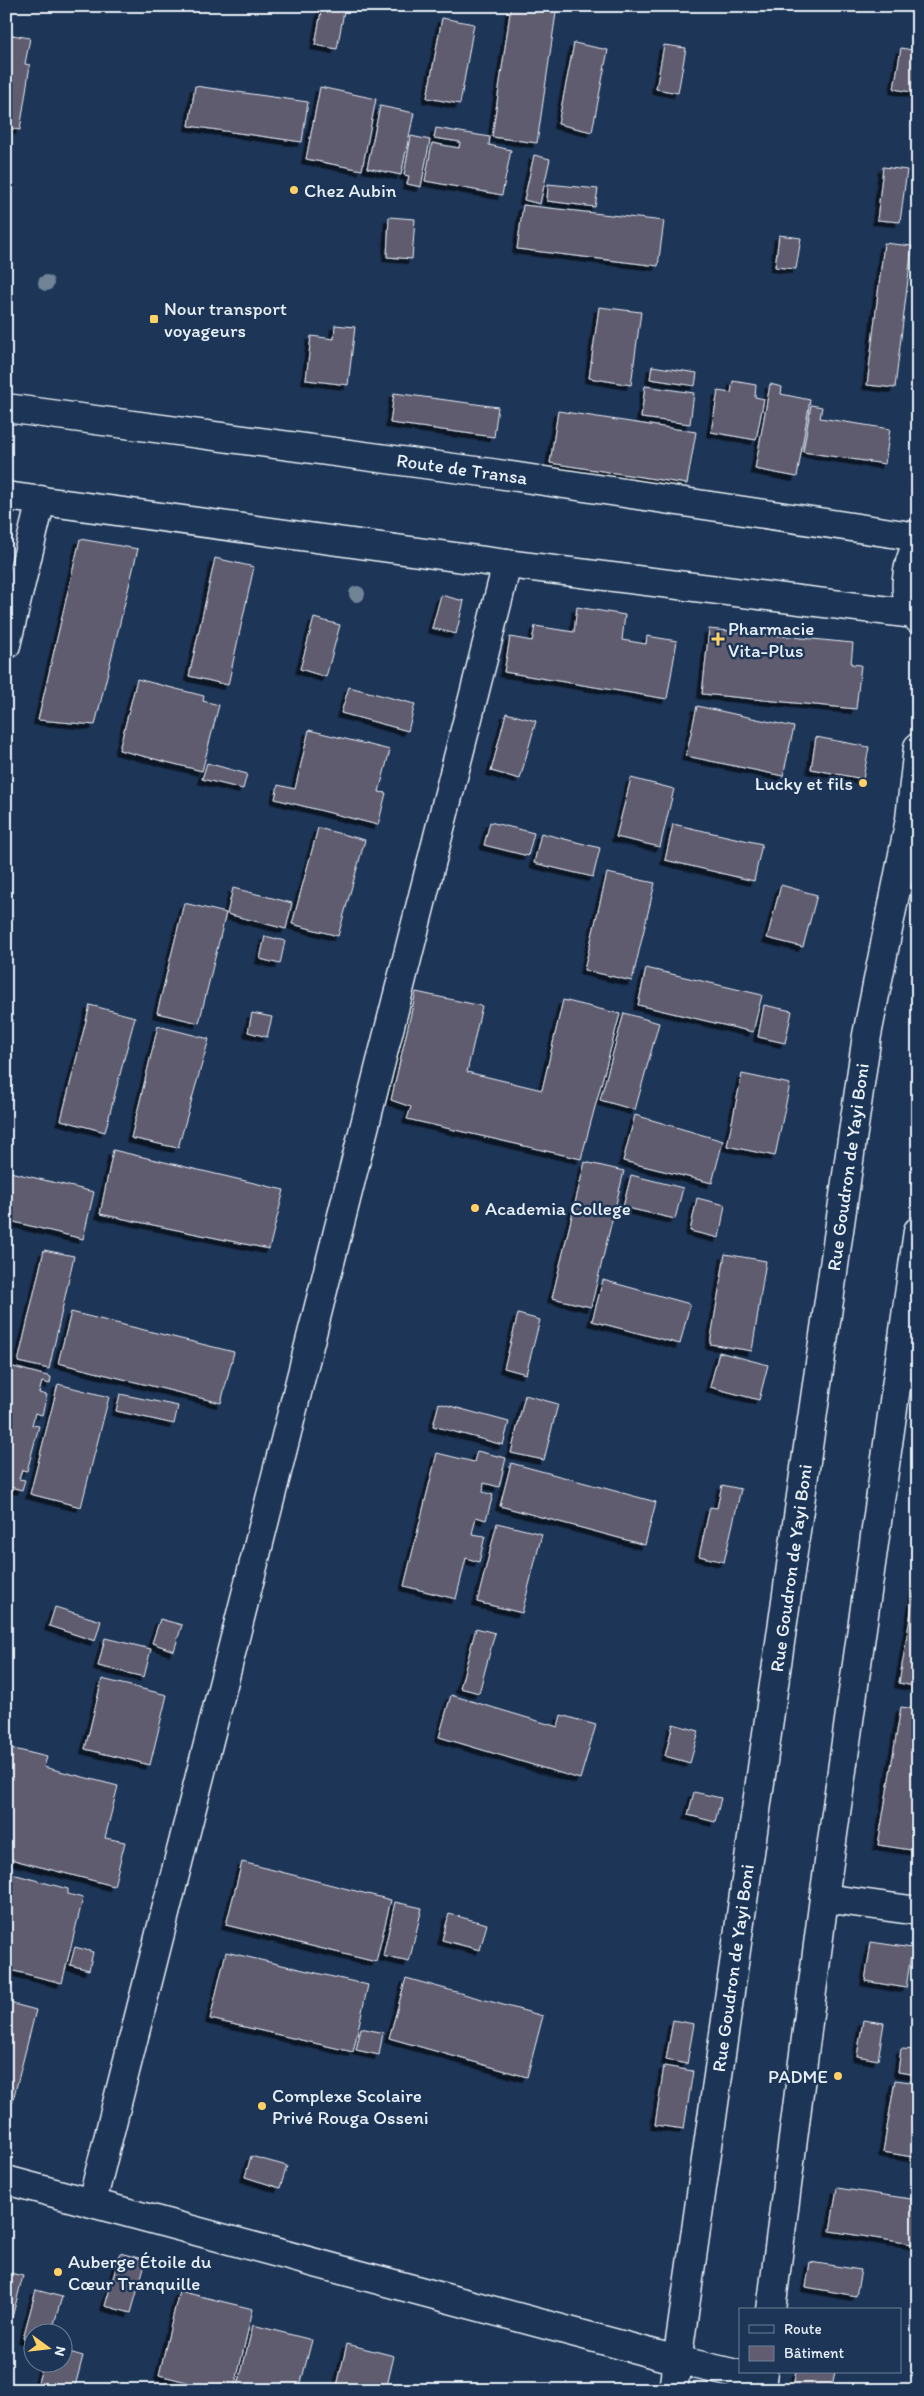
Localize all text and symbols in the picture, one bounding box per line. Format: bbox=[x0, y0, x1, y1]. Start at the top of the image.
place label: Chez Aubin bbox=[304, 179, 397, 202]
marker: Chez Aubin bbox=[288, 184, 300, 196]
place label: Nour transport voyageurs bbox=[164, 297, 287, 342]
marker: Nour transport voyageurs bbox=[148, 313, 160, 325]
street label: Route de Transa bbox=[395, 448, 529, 490]
place label: Pharmacie Vita-Plus bbox=[728, 617, 814, 662]
marker: Pharmacie Vita-Plus bbox=[712, 633, 724, 645]
place label: Lucky et fils bbox=[755, 772, 853, 795]
marker: Lucky et fils bbox=[857, 777, 869, 789]
street label: Rue Goudron de Yayi Boni bbox=[822, 1062, 874, 1272]
place label: Academia College bbox=[485, 1197, 631, 1220]
marker: Academia College bbox=[469, 1202, 481, 1214]
street label: Rue Goudron de Yayi Boni bbox=[765, 1463, 817, 1673]
street label: Rue Goudron de Yayi Boni bbox=[707, 1863, 759, 2073]
place label: PADME bbox=[768, 2065, 828, 2088]
marker: PADME bbox=[832, 2070, 844, 2082]
place label: Complexe Scolaire Privé Rouga Osseni bbox=[272, 2084, 429, 2129]
marker: Complexe Scolaire Privé Rouga Osseni bbox=[256, 2100, 268, 2112]
place label: Auberge Étoile du Cœur Tranquille bbox=[68, 2250, 212, 2295]
marker: Auberge Étoile du Cœur Tranquille bbox=[52, 2266, 64, 2278]
legend bbox=[739, 2308, 902, 2374]
text: Route bbox=[784, 2320, 822, 2338]
north arrow bbox=[22, 2324, 72, 2374]
text: N bbox=[51, 2344, 70, 2358]
text: Bâtiment bbox=[784, 2344, 845, 2362]

